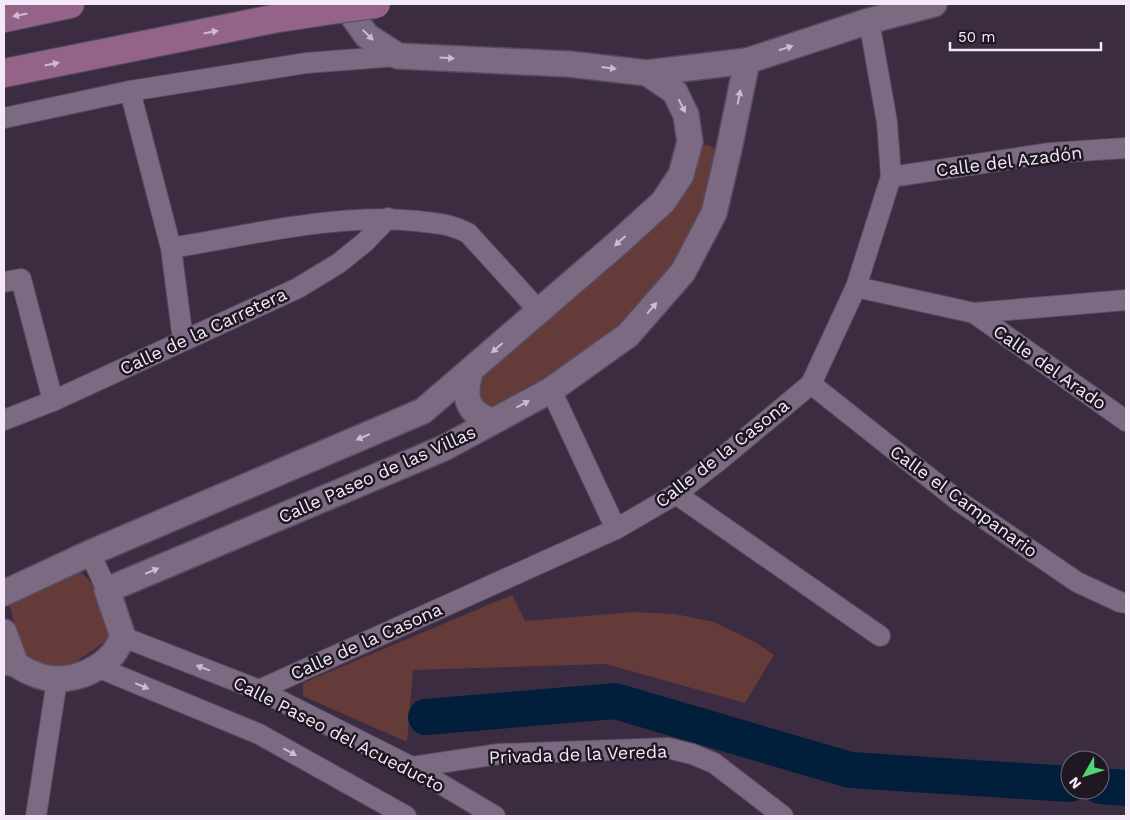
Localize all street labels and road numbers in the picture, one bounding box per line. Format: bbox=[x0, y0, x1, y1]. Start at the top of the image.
street label: Calle del Azadón bbox=[935, 142, 1083, 180]
street label: Calle de la Carretera bbox=[116, 283, 290, 379]
street label: Calle del Arado bbox=[989, 320, 1111, 414]
street label: Calle de la Casona bbox=[651, 394, 793, 512]
street label: Calle Paseo de las Villas bbox=[275, 421, 479, 527]
street label: Calle el Campanario bbox=[886, 441, 1042, 561]
street label: Calle de la Casona bbox=[287, 598, 445, 684]
street label: Calle Paseo del Acueducto bbox=[230, 671, 448, 797]
street label: Privada de la Vereda bbox=[488, 740, 668, 768]

